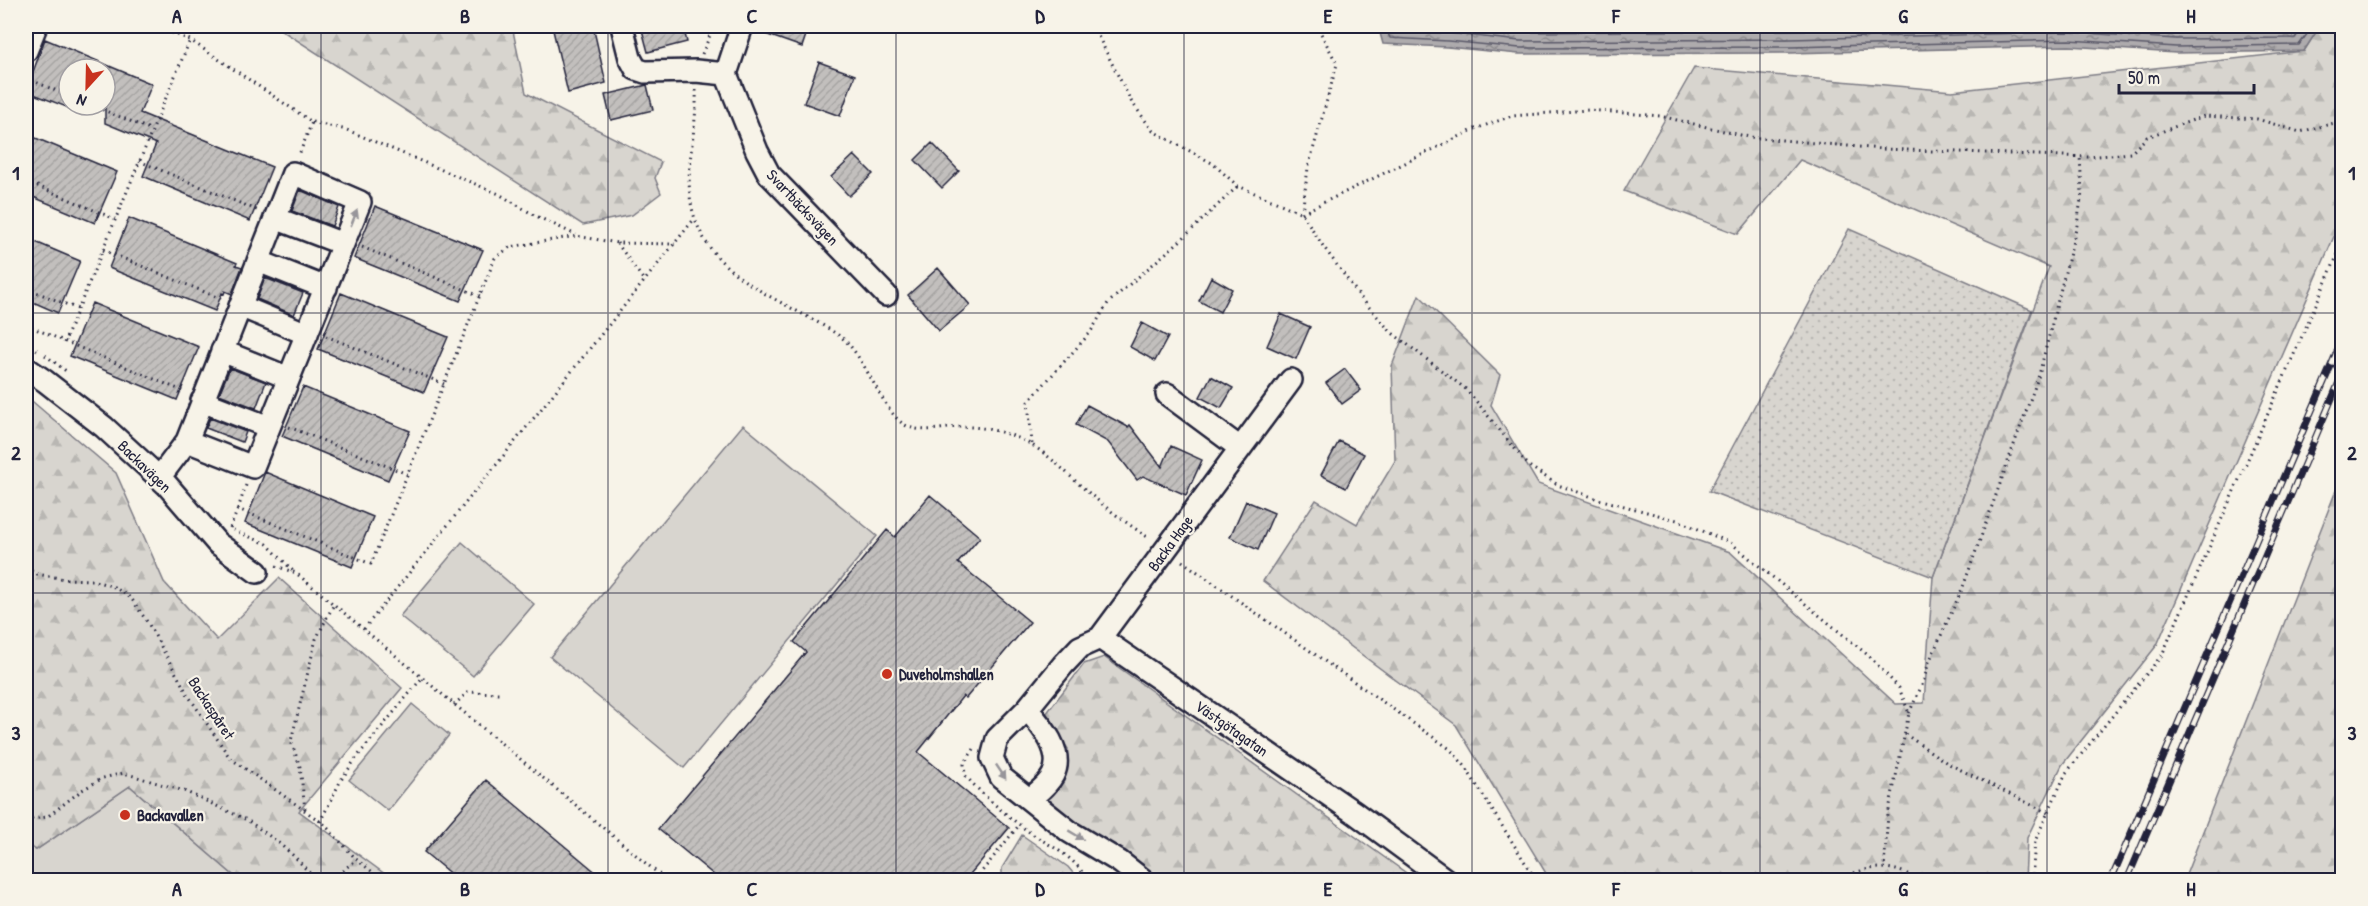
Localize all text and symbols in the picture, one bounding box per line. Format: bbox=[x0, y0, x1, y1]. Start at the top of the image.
text: A bbox=[172, 2, 182, 29]
text: B bbox=[460, 2, 470, 29]
text: C bbox=[747, 2, 758, 29]
text: D bbox=[1035, 2, 1045, 29]
text: E bbox=[1324, 2, 1333, 29]
text: F bbox=[1611, 2, 1621, 29]
text: G bbox=[1898, 2, 1908, 29]
text: H bbox=[2186, 2, 2196, 29]
north arrow bbox=[57, 57, 117, 117]
scale bar bbox=[2119, 57, 2254, 95]
text: 50 m bbox=[2128, 65, 2160, 90]
text: N bbox=[73, 89, 89, 113]
text: 1 bbox=[12, 159, 20, 186]
text: 1 bbox=[2348, 159, 2356, 186]
street label: Svartbäcksvägen bbox=[762, 164, 844, 250]
one-way arrow bbox=[350, 209, 359, 227]
street label: Backavägen bbox=[113, 435, 177, 497]
text: 2 bbox=[11, 439, 21, 466]
text: 2 bbox=[2347, 439, 2357, 466]
street label: Backa Hage bbox=[1142, 510, 1198, 576]
place label: Duveholmshallen bbox=[899, 663, 994, 685]
marker: Duveholmshallen bbox=[880, 667, 894, 681]
street label: Backaspåret bbox=[183, 672, 241, 744]
street label: Västgötagatan bbox=[1191, 695, 1273, 761]
text: 3 bbox=[12, 719, 21, 746]
text: 3 bbox=[2348, 719, 2357, 746]
one-way arrow bbox=[995, 764, 1006, 781]
place label: Backavallen bbox=[137, 804, 204, 826]
marker: Backavallen bbox=[118, 808, 132, 822]
one-way arrow bbox=[1068, 829, 1084, 840]
text: A bbox=[172, 875, 182, 902]
text: B bbox=[460, 875, 470, 902]
text: C bbox=[747, 875, 758, 902]
text: D bbox=[1035, 875, 1045, 902]
text: E bbox=[1324, 875, 1333, 902]
text: F bbox=[1611, 875, 1621, 902]
text: G bbox=[1898, 875, 1908, 902]
text: H bbox=[2186, 875, 2196, 902]

